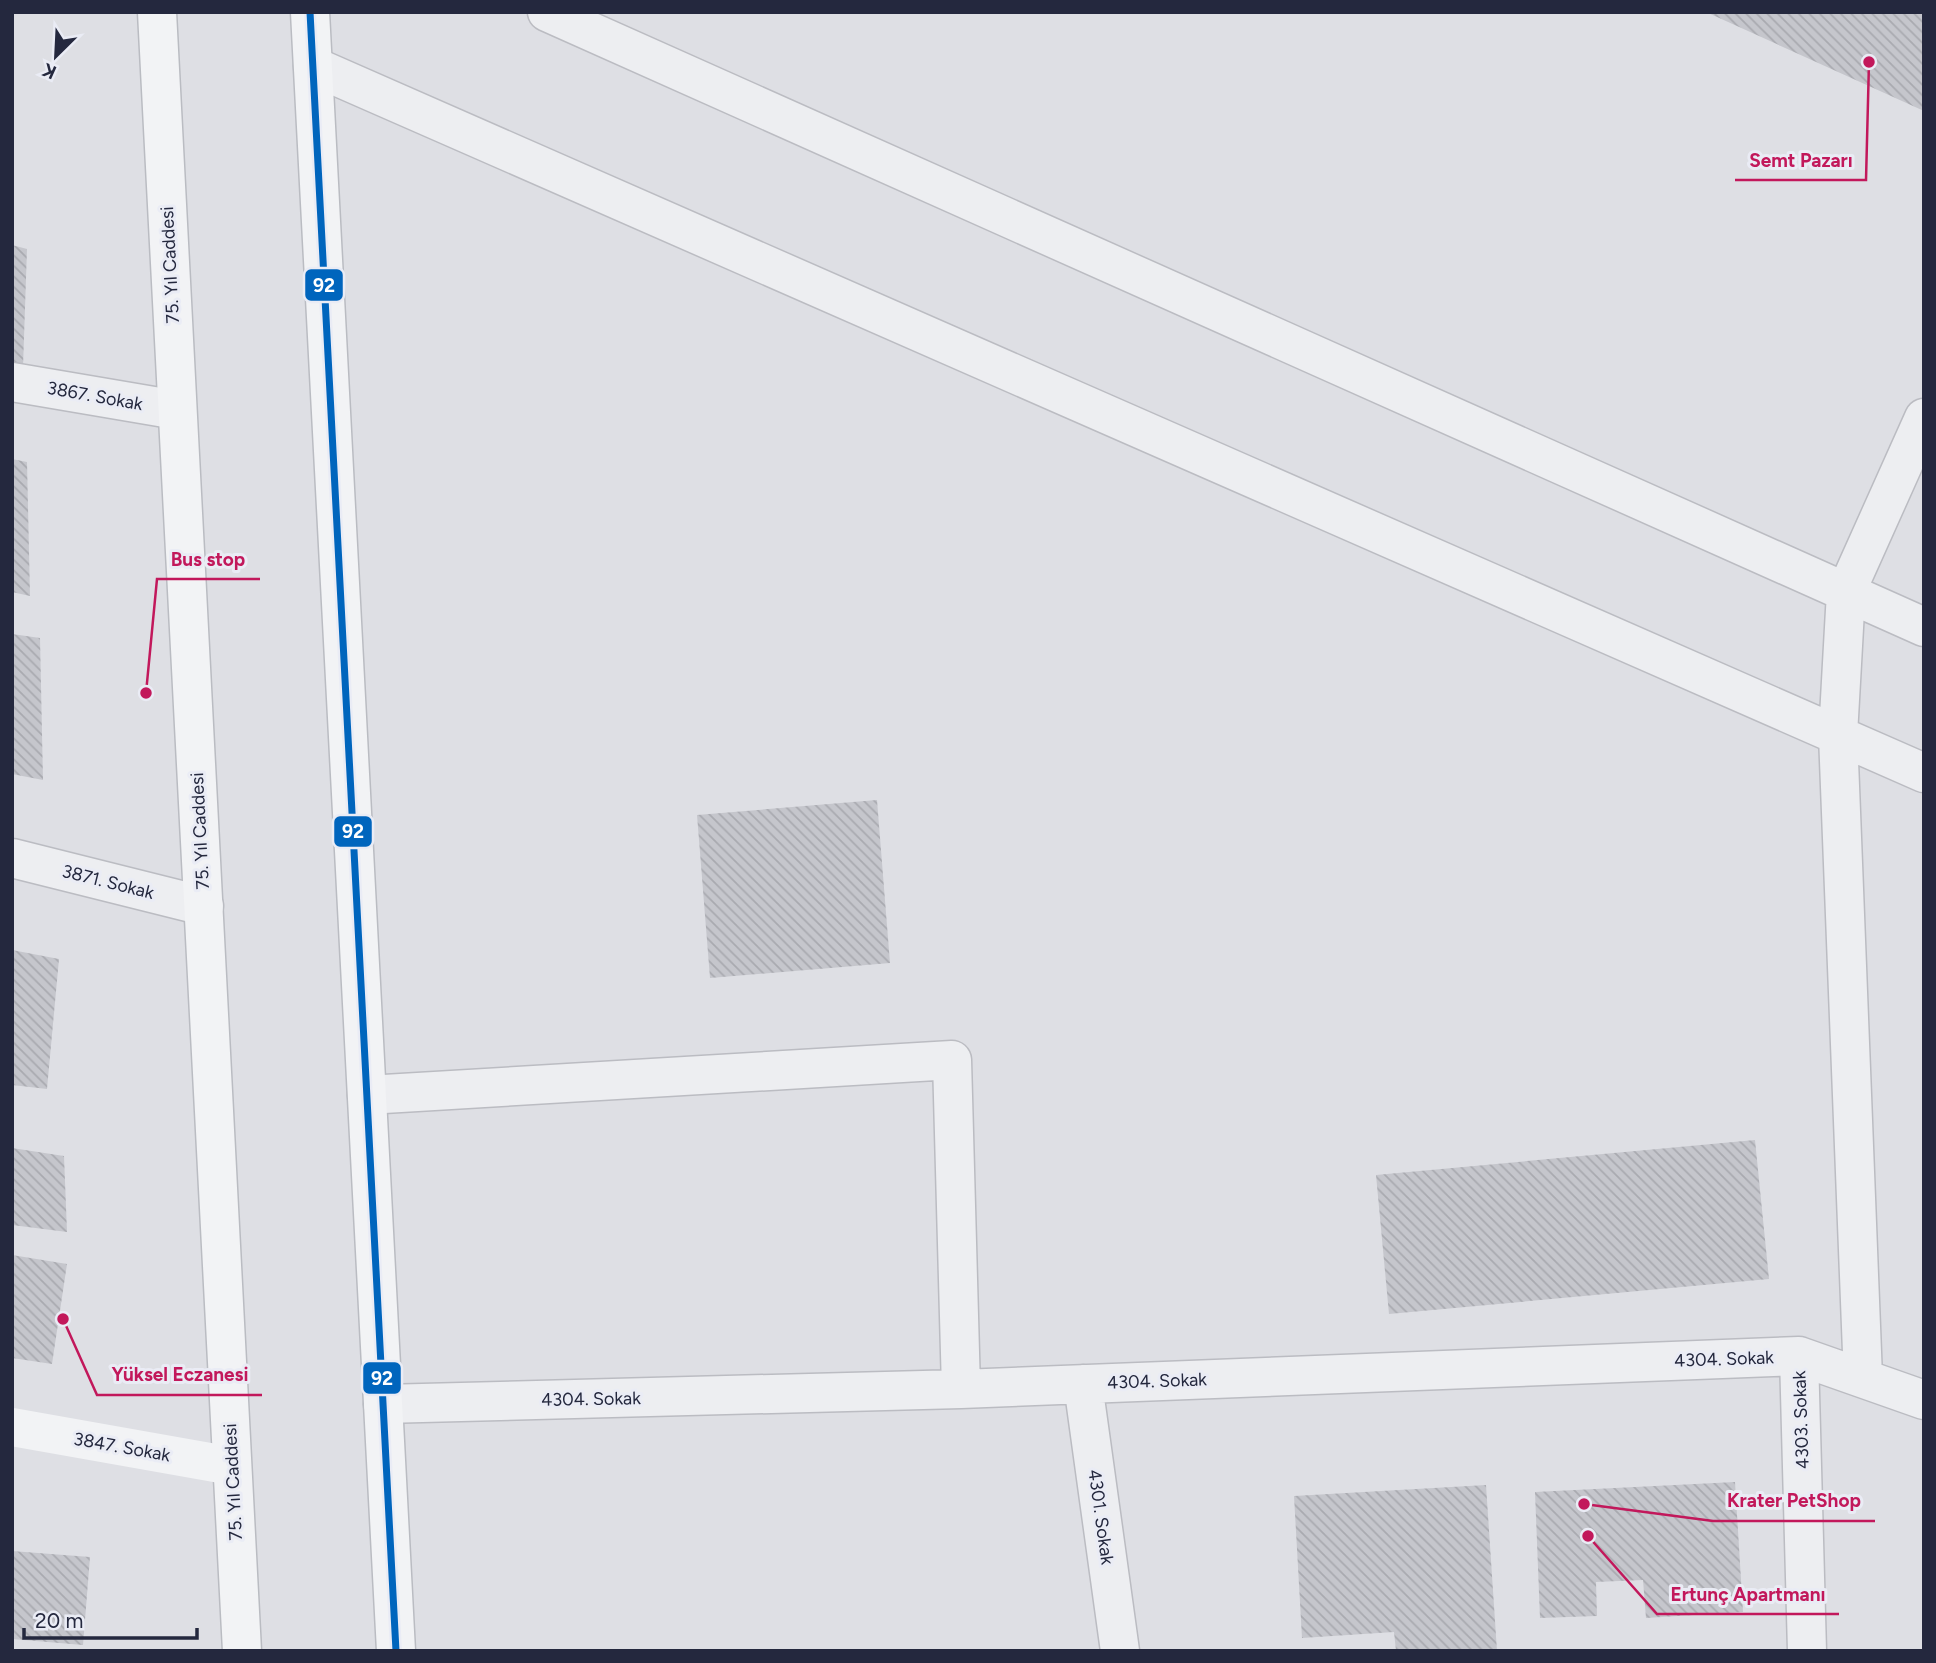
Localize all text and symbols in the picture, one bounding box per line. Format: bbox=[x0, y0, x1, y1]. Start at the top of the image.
north arrow bbox=[21, 21, 91, 91]
text: K bbox=[39, 58, 60, 84]
callout: Semt Pazarı bbox=[1735, 140, 1866, 180]
text: Semt Pazarı bbox=[1749, 149, 1853, 172]
street label: 75. Yıl Caddesi bbox=[156, 206, 184, 324]
line badge: 92 bbox=[304, 268, 344, 302]
text: 92 bbox=[313, 274, 335, 297]
street label: 3867. Sokak bbox=[45, 377, 145, 415]
callout: Bus stop bbox=[157, 539, 260, 579]
text: Bus stop bbox=[171, 548, 245, 571]
street label: 75. Yıl Caddesi bbox=[186, 772, 214, 890]
line badge: 92 bbox=[333, 815, 373, 848]
text: 92 bbox=[342, 820, 364, 843]
street label: 3871. Sokak bbox=[60, 860, 157, 904]
street label: 4304. Sokak bbox=[1674, 1346, 1775, 1372]
callout: Yüksel Eczanesi bbox=[97, 1355, 262, 1395]
line badge: 92 bbox=[362, 1361, 402, 1395]
text: Yüksel Eczanesi bbox=[112, 1363, 248, 1386]
text: 92 bbox=[371, 1367, 393, 1390]
street label: 4304. Sokak bbox=[1107, 1368, 1208, 1394]
street label: 4303. Sokak bbox=[1788, 1370, 1814, 1470]
street label: 4304. Sokak bbox=[541, 1387, 641, 1411]
street label: 75. Yıl Caddesi bbox=[219, 1423, 247, 1541]
street label: 3847. Sokak bbox=[72, 1428, 172, 1466]
street label: 4301. Sokak bbox=[1083, 1468, 1119, 1566]
callout: Krater PetShop bbox=[1713, 1481, 1875, 1521]
text: Krater PetShop bbox=[1727, 1489, 1861, 1512]
callout: Ertunç Apartmanı bbox=[1657, 1574, 1839, 1614]
text: Ertunç Apartmanı bbox=[1671, 1583, 1825, 1606]
scale bar bbox=[24, 1596, 198, 1640]
text: 20 m bbox=[35, 1608, 83, 1633]

